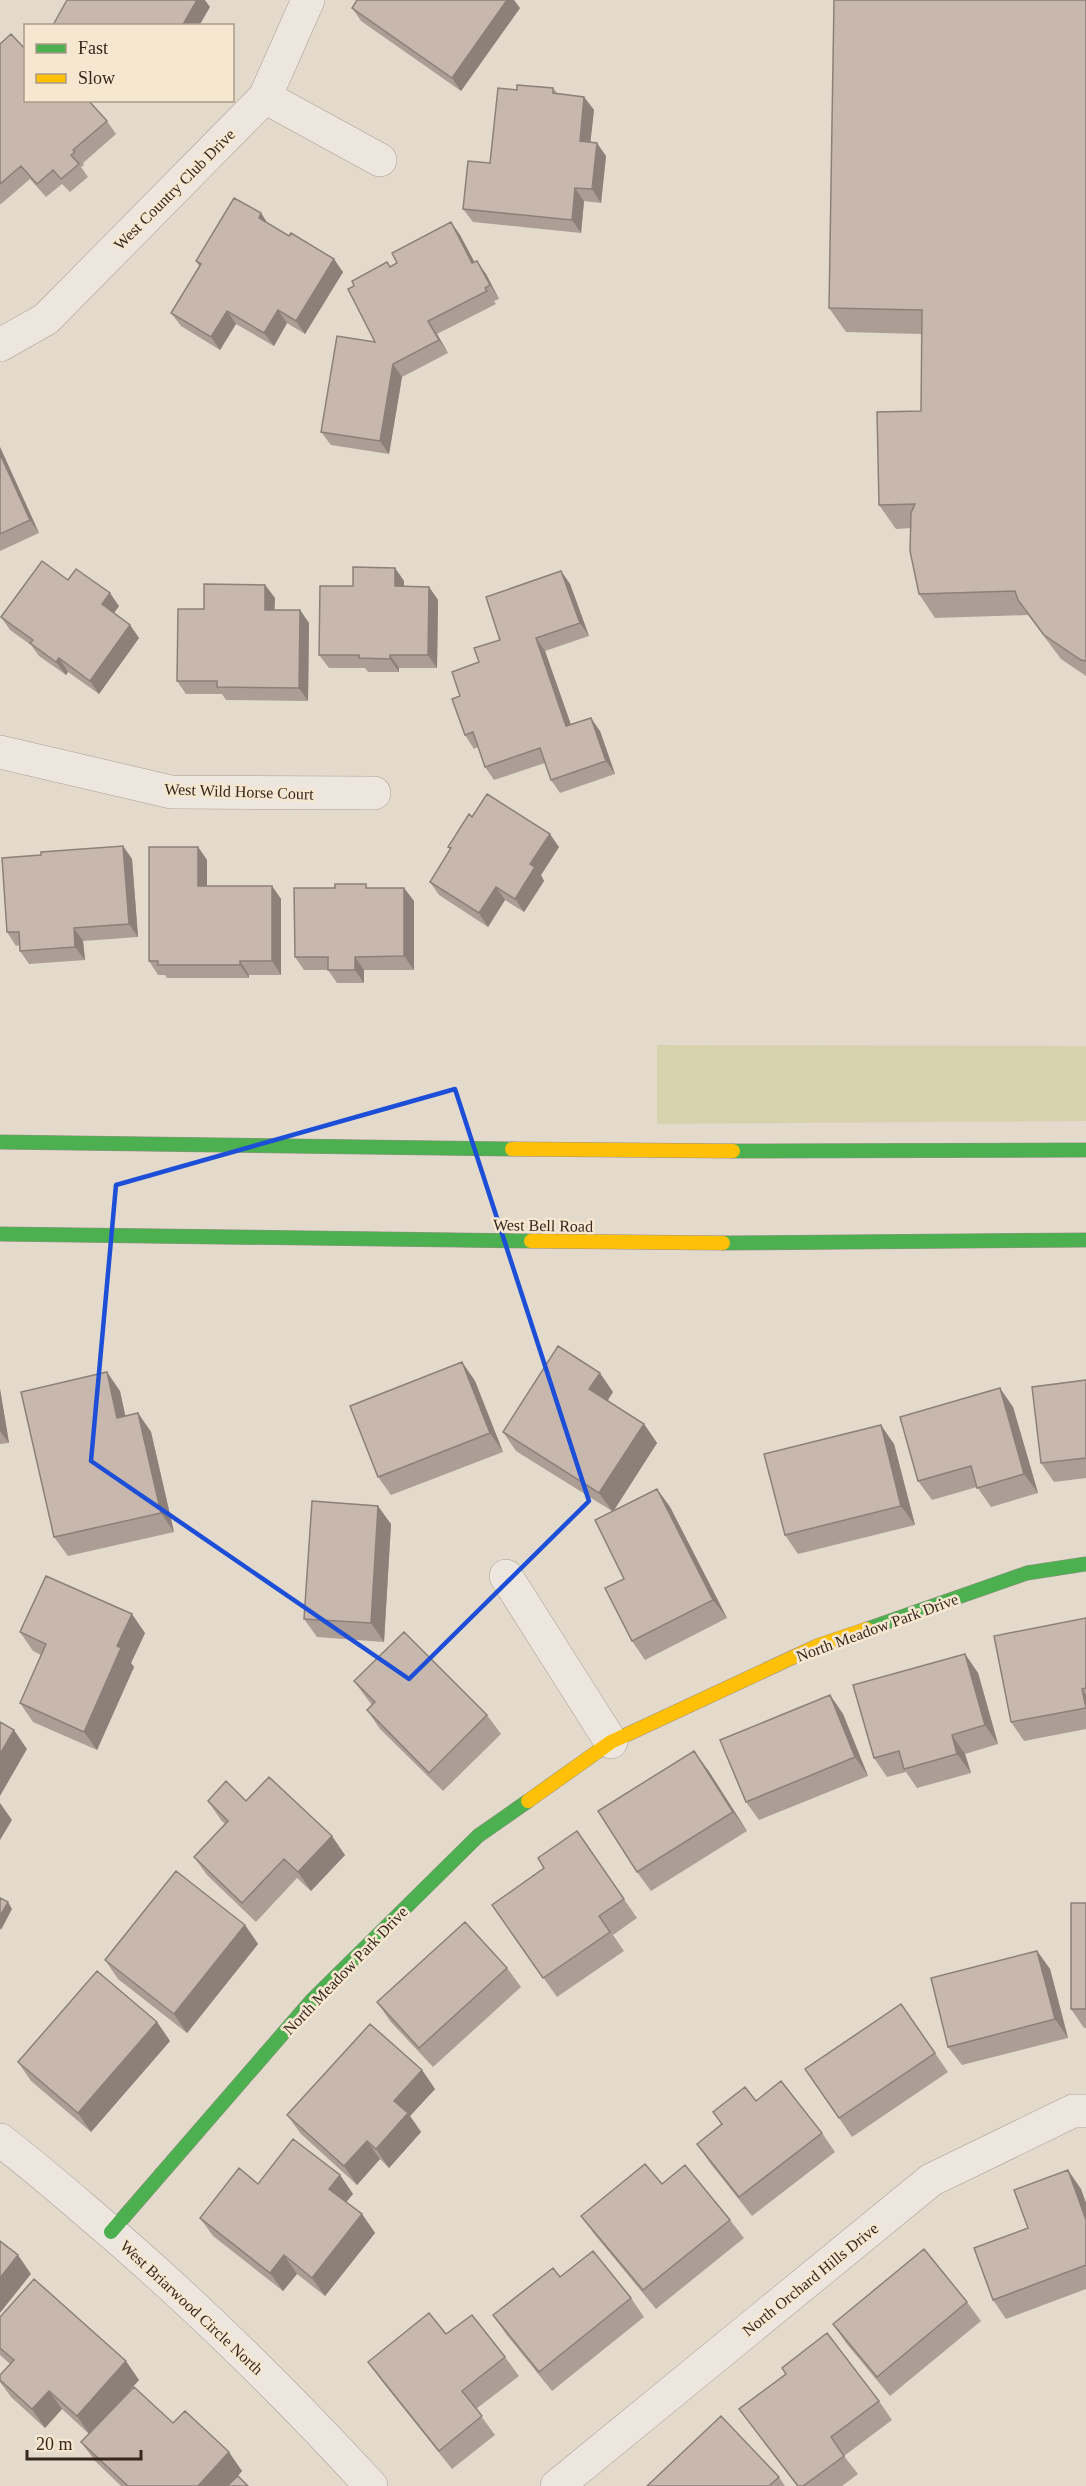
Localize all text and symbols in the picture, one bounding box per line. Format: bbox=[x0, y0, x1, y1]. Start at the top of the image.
legend bbox=[24, 24, 234, 102]
text: Fast bbox=[78, 38, 108, 58]
text: Slow bbox=[78, 68, 115, 88]
street label: West Country Club Drive bbox=[111, 126, 239, 254]
street label: West Wild Horse Court bbox=[164, 780, 314, 803]
street label: West Bell Road bbox=[493, 1216, 593, 1235]
street label: North Meadow Park Drive bbox=[794, 1590, 960, 1665]
street label: North Meadow Park Drive bbox=[280, 1903, 411, 2038]
street label: North Orchard Hills Drive bbox=[739, 2220, 881, 2339]
street label: West Briarwood Circle North bbox=[117, 2237, 266, 2378]
scale bar bbox=[27, 2423, 141, 2461]
text: 20 m bbox=[36, 2434, 73, 2454]

